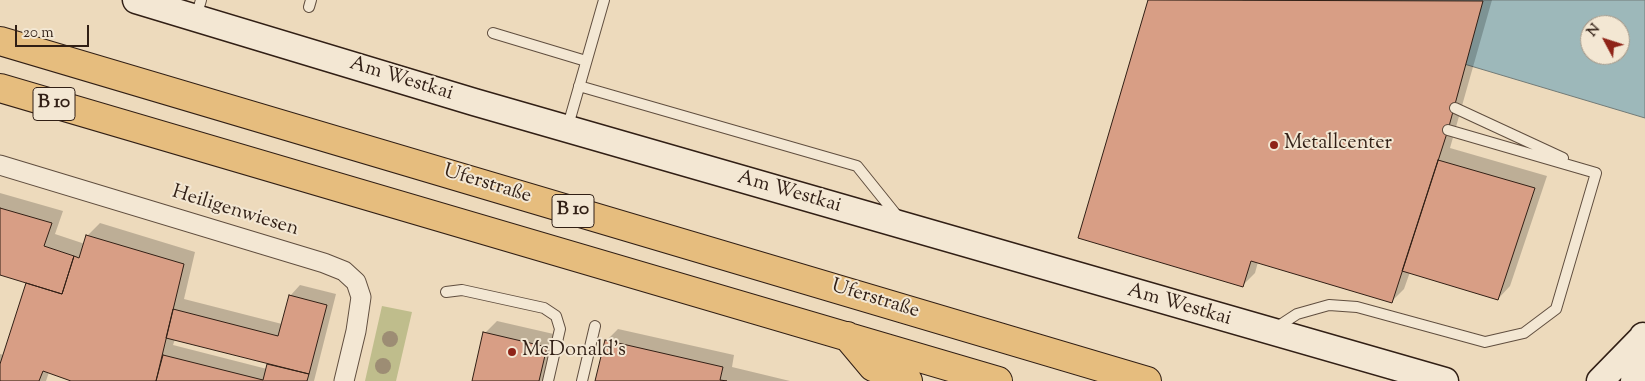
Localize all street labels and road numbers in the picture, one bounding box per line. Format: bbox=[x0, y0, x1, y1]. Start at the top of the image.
street label: Am Westkai bbox=[346, 53, 456, 107]
road number: B 10 bbox=[33, 88, 75, 120]
street label: Uferstraße bbox=[440, 160, 534, 210]
street label: Am Westkai bbox=[734, 167, 844, 219]
street label: Heiligenwiesen bbox=[169, 181, 301, 243]
road number: B 10 bbox=[552, 195, 594, 228]
street label: Uferstraße bbox=[828, 275, 922, 325]
street label: Am Westkai bbox=[1124, 280, 1234, 332]

